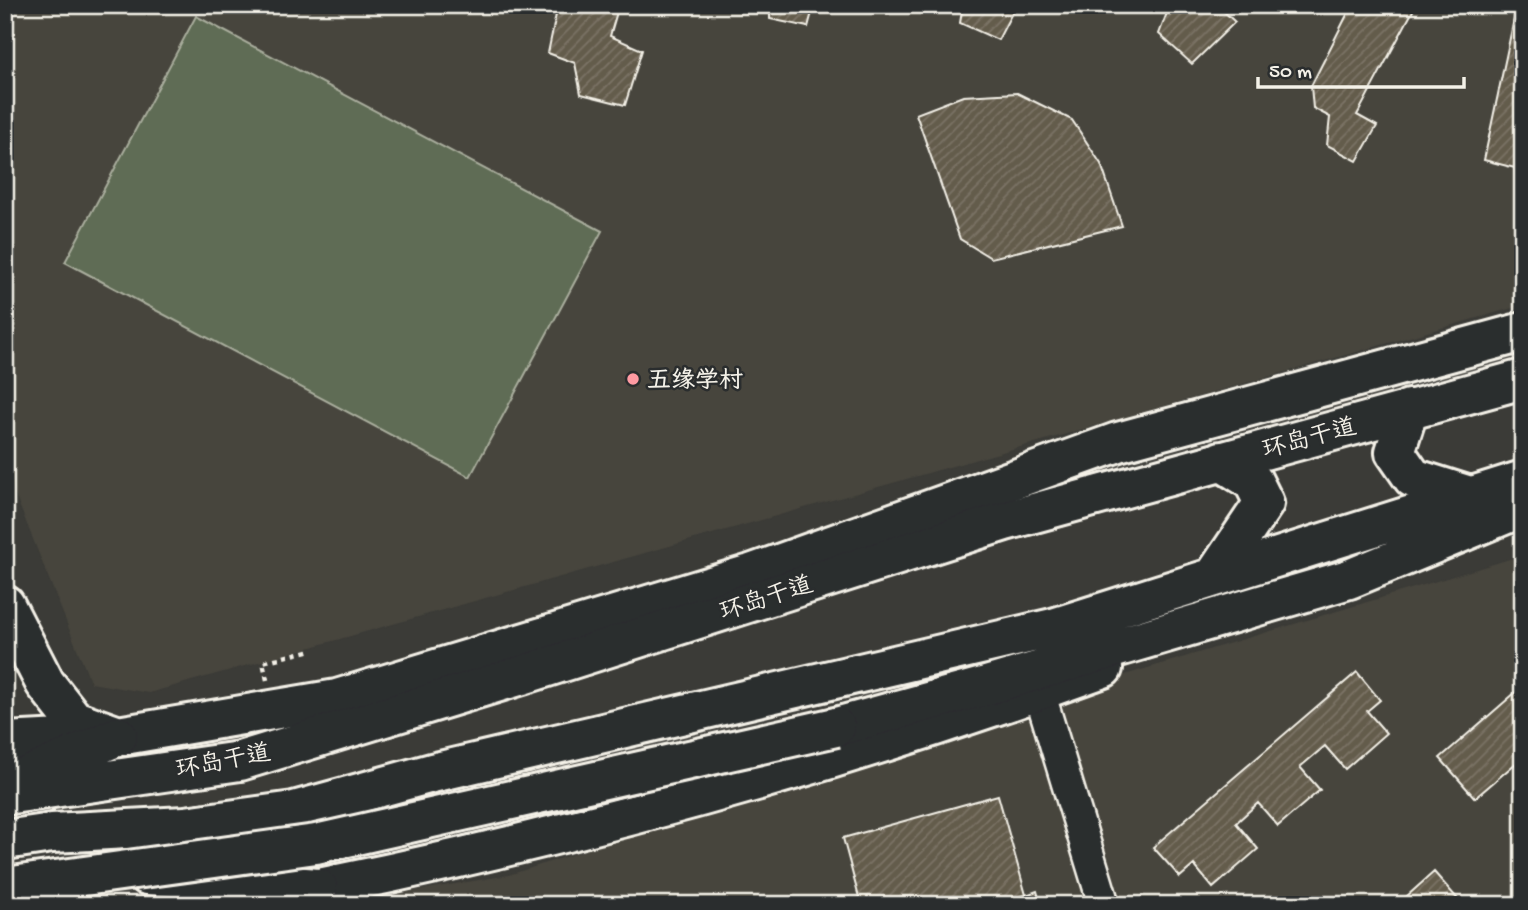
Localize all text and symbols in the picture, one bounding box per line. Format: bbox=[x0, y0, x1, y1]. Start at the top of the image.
scale bar bbox=[1258, 46, 1465, 90]
text: 50 m bbox=[1269, 61, 1312, 86]
place label: 五缘学村 bbox=[647, 367, 743, 397]
marker: 五缘学村 bbox=[625, 371, 641, 387]
street label: 环岛干道 bbox=[1260, 413, 1360, 467]
street label: 环岛干道 bbox=[717, 571, 817, 629]
street label: 环岛干道 bbox=[174, 739, 274, 787]

